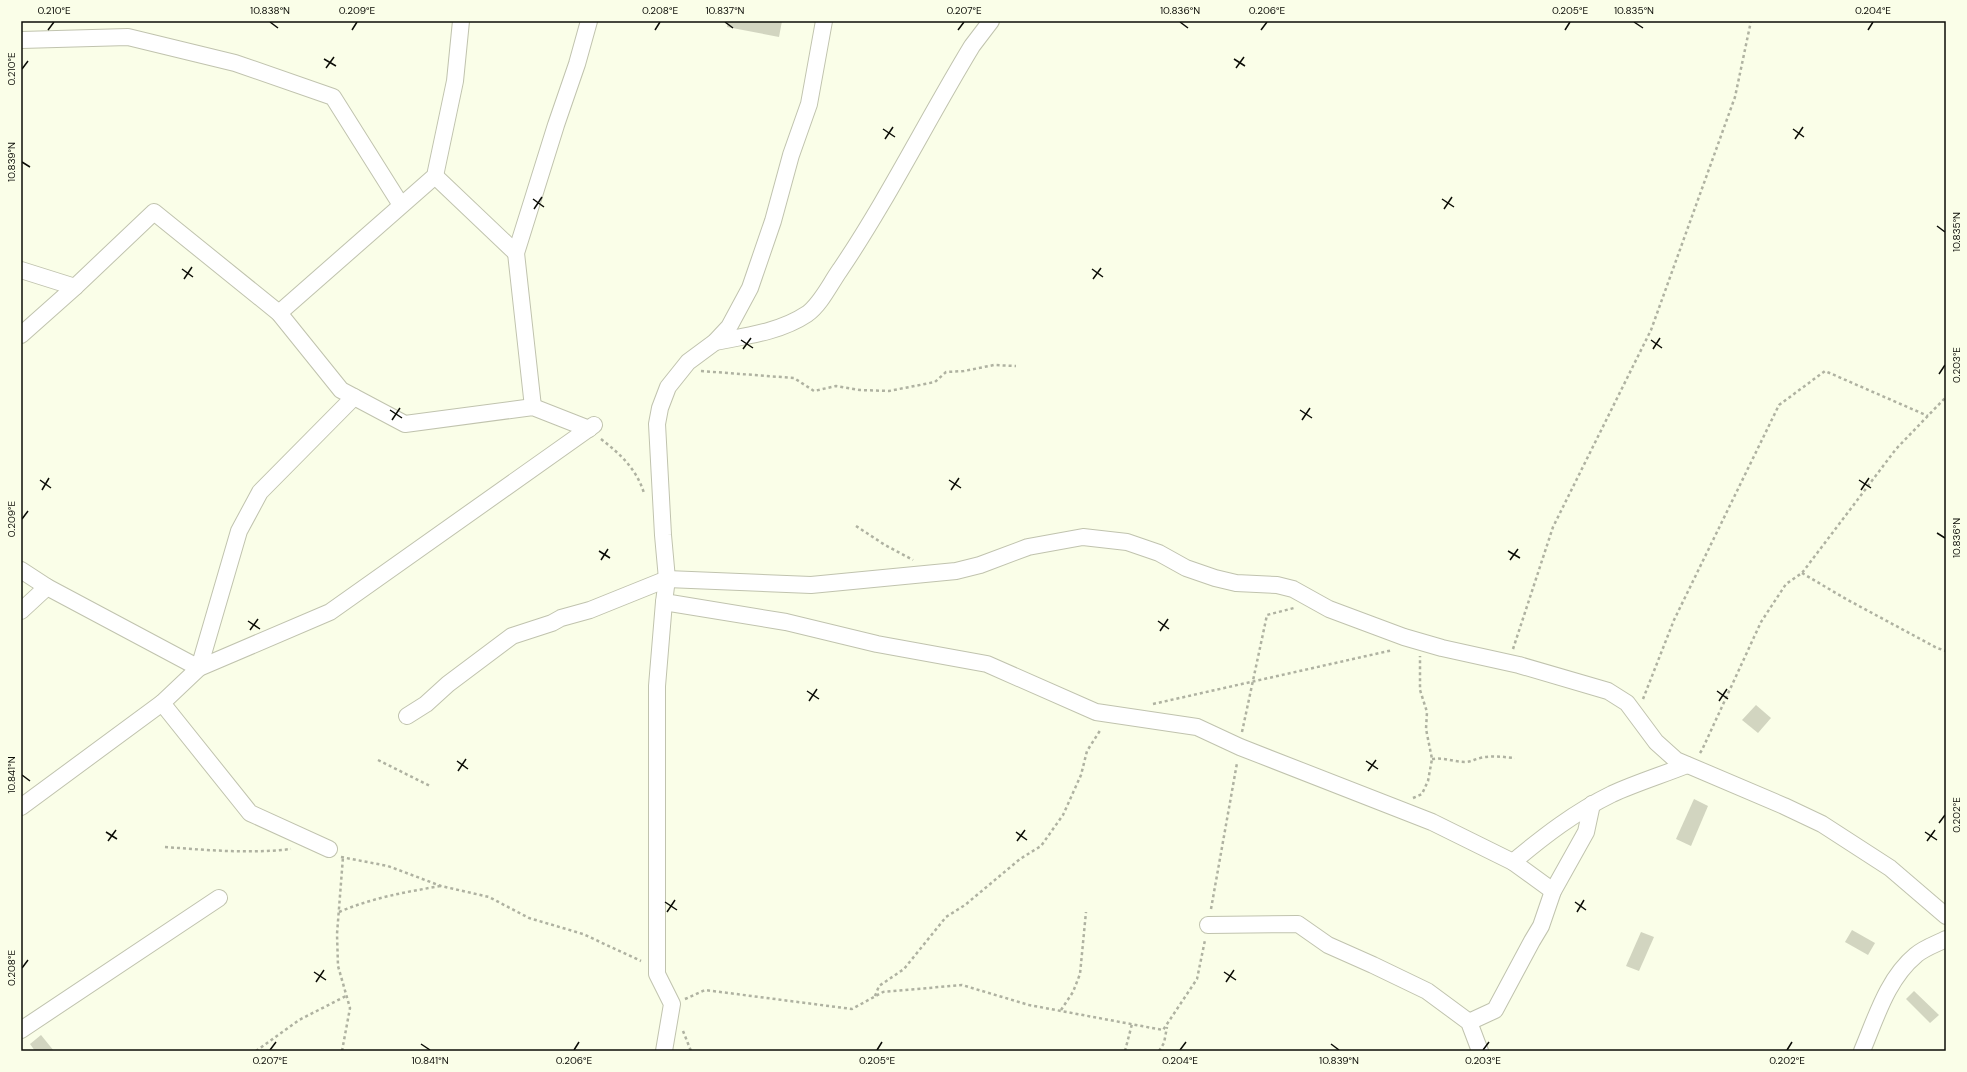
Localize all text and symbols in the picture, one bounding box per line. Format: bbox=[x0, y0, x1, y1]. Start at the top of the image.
text: 0.210°E bbox=[37, 4, 71, 17]
text: 10.838°N bbox=[250, 4, 290, 17]
text: 0.209°E bbox=[339, 4, 375, 17]
text: 0.208°E bbox=[642, 4, 678, 17]
text: 10.837°N bbox=[705, 4, 745, 17]
text: 0.207°E bbox=[946, 4, 982, 17]
text: 10.836°N bbox=[1160, 4, 1200, 17]
text: 0.206°E bbox=[1249, 4, 1285, 17]
text: 0.205°E bbox=[1552, 4, 1588, 17]
text: 10.835°N bbox=[1614, 4, 1654, 17]
text: 0.204°E bbox=[1855, 4, 1891, 17]
text: 0.210°E bbox=[5, 52, 18, 86]
text: 10.839°N bbox=[5, 142, 18, 182]
text: 10.835°N bbox=[1950, 212, 1963, 252]
text: 0.203°E bbox=[1950, 347, 1963, 383]
text: 0.209°E bbox=[5, 501, 18, 537]
text: 10.836°N bbox=[1950, 518, 1963, 558]
text: 10.841°N bbox=[5, 756, 18, 794]
text: 0.202°E bbox=[1950, 797, 1963, 833]
text: 0.208°E bbox=[5, 950, 18, 986]
text: 0.207°E bbox=[252, 1054, 288, 1067]
text: 10.841°N bbox=[411, 1054, 449, 1067]
text: 0.206°E bbox=[556, 1054, 592, 1067]
text: 0.205°E bbox=[859, 1054, 895, 1067]
text: 0.204°E bbox=[1162, 1054, 1198, 1067]
text: 10.839°N bbox=[1319, 1054, 1359, 1067]
text: 0.203°E bbox=[1465, 1054, 1501, 1067]
text: 0.202°E bbox=[1769, 1054, 1805, 1067]

